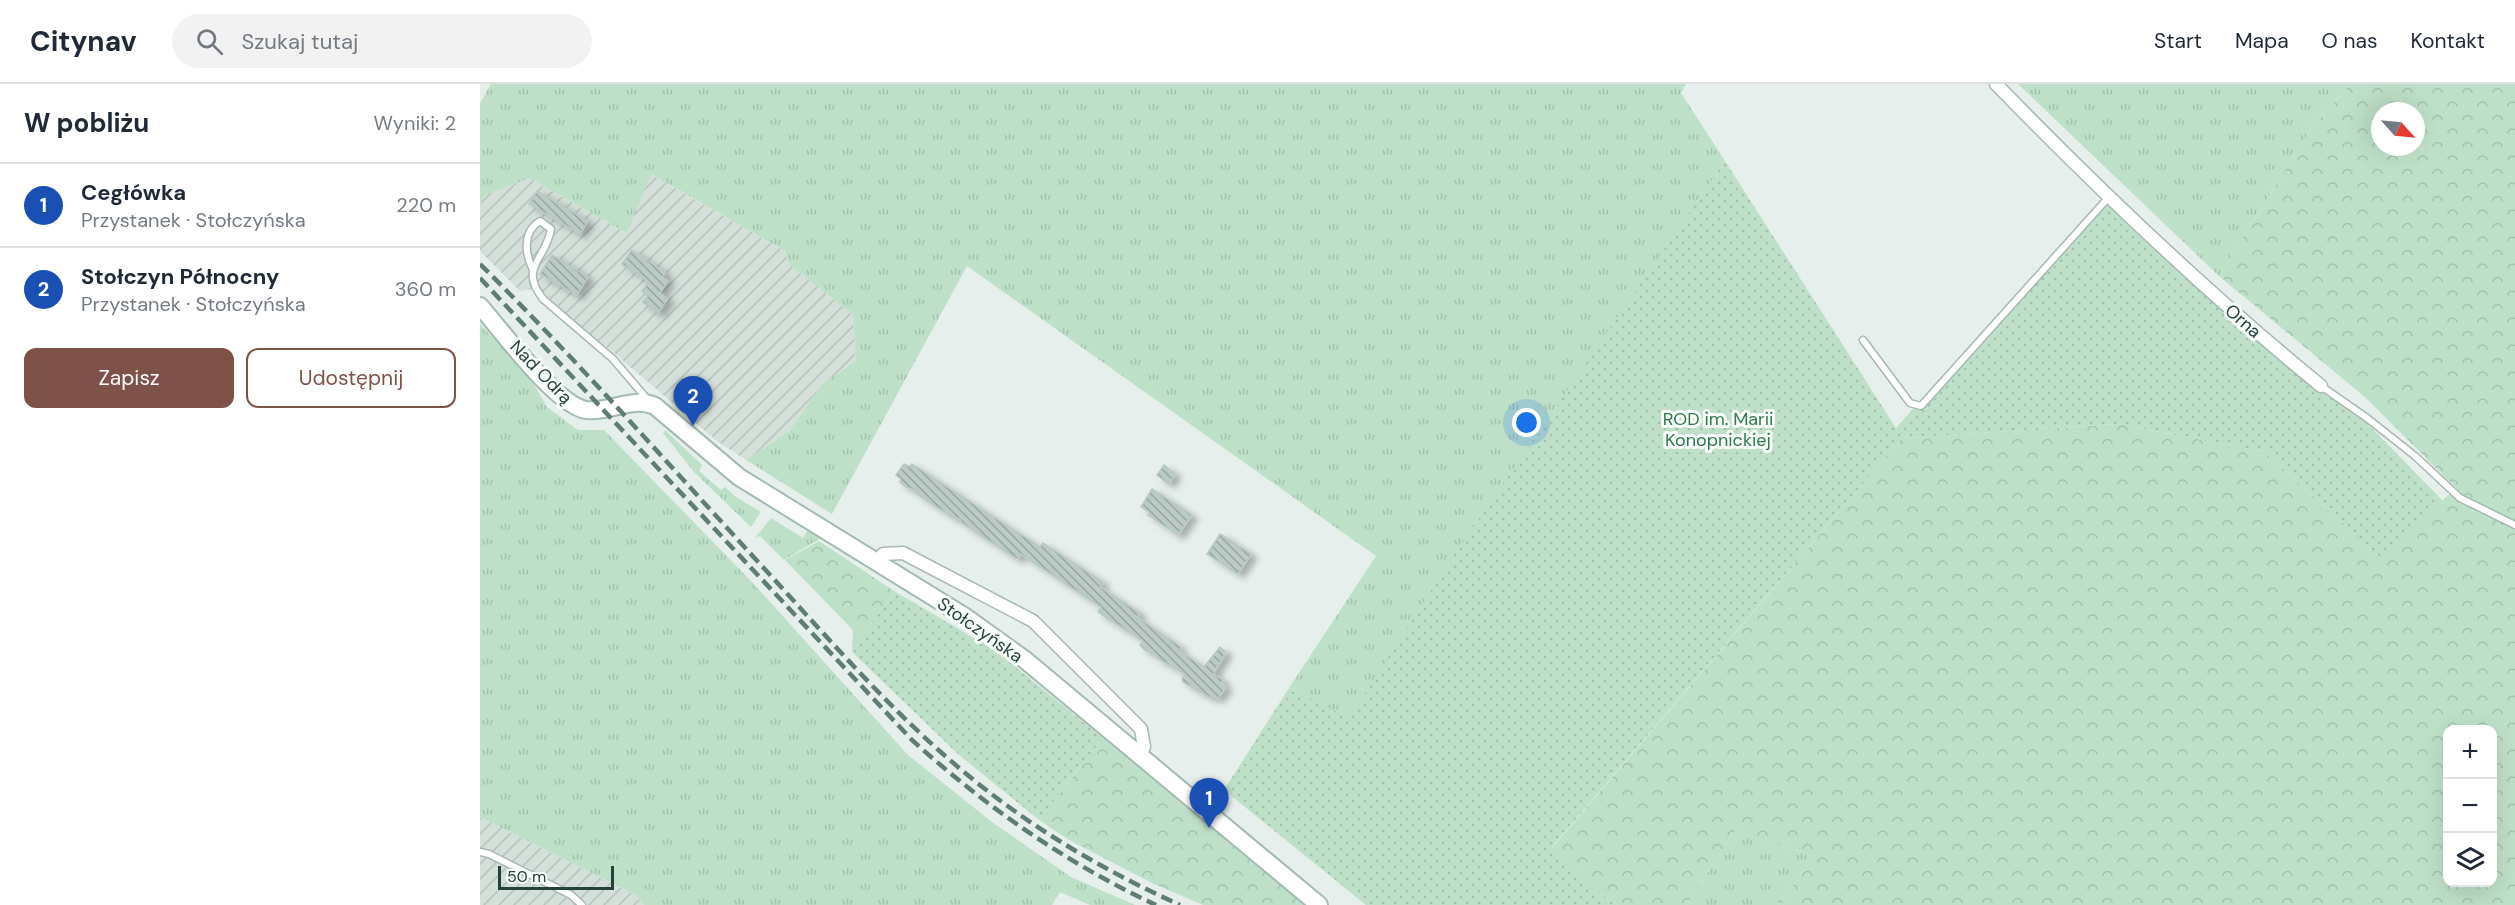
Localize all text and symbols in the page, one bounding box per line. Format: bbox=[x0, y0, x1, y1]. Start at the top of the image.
search box bbox=[172, 14, 592, 68]
text: Citynav bbox=[30, 23, 136, 60]
icon: search bbox=[193, 25, 226, 58]
text: Szukaj tutaj bbox=[241, 27, 358, 56]
text: Start bbox=[2154, 27, 2202, 55]
text: Mapa bbox=[2235, 27, 2289, 55]
text: O nas bbox=[2322, 27, 2377, 55]
text: Kontakt bbox=[2410, 27, 2485, 55]
north arrow bbox=[2371, 102, 2425, 156]
text: W pobliżu bbox=[24, 106, 149, 140]
text: Wyniki: 2 bbox=[373, 110, 456, 136]
text: Cegłówka bbox=[81, 178, 186, 207]
text: 1 bbox=[40, 192, 47, 218]
text: 220 m bbox=[396, 192, 456, 218]
text: Przystanek · Stołczyńska bbox=[81, 207, 306, 233]
text: Stołczyn Północny bbox=[81, 262, 279, 291]
text: 2 bbox=[38, 276, 49, 302]
text: 360 m bbox=[395, 276, 456, 302]
text: Przystanek · Stołczyńska bbox=[81, 291, 306, 317]
street label: Orna bbox=[2220, 299, 2266, 343]
street label: Nad Odrą bbox=[505, 335, 577, 409]
button: Zapisz bbox=[24, 348, 234, 408]
button: Udostępnij bbox=[246, 348, 456, 408]
pin: 2 bbox=[674, 376, 712, 426]
park label: ROD im. Marii Konopnickiej bbox=[1663, 407, 1773, 452]
your location bbox=[1512, 408, 1541, 437]
street label: Stołczyńska bbox=[933, 592, 1027, 668]
map controls bbox=[2443, 725, 2497, 887]
button: + bbox=[2443, 725, 2497, 779]
pin: 1 bbox=[1190, 778, 1228, 828]
button: − bbox=[2443, 779, 2497, 833]
button: layers bbox=[2443, 833, 2497, 887]
scale bar bbox=[498, 863, 614, 890]
text: 50 m bbox=[507, 866, 546, 887]

